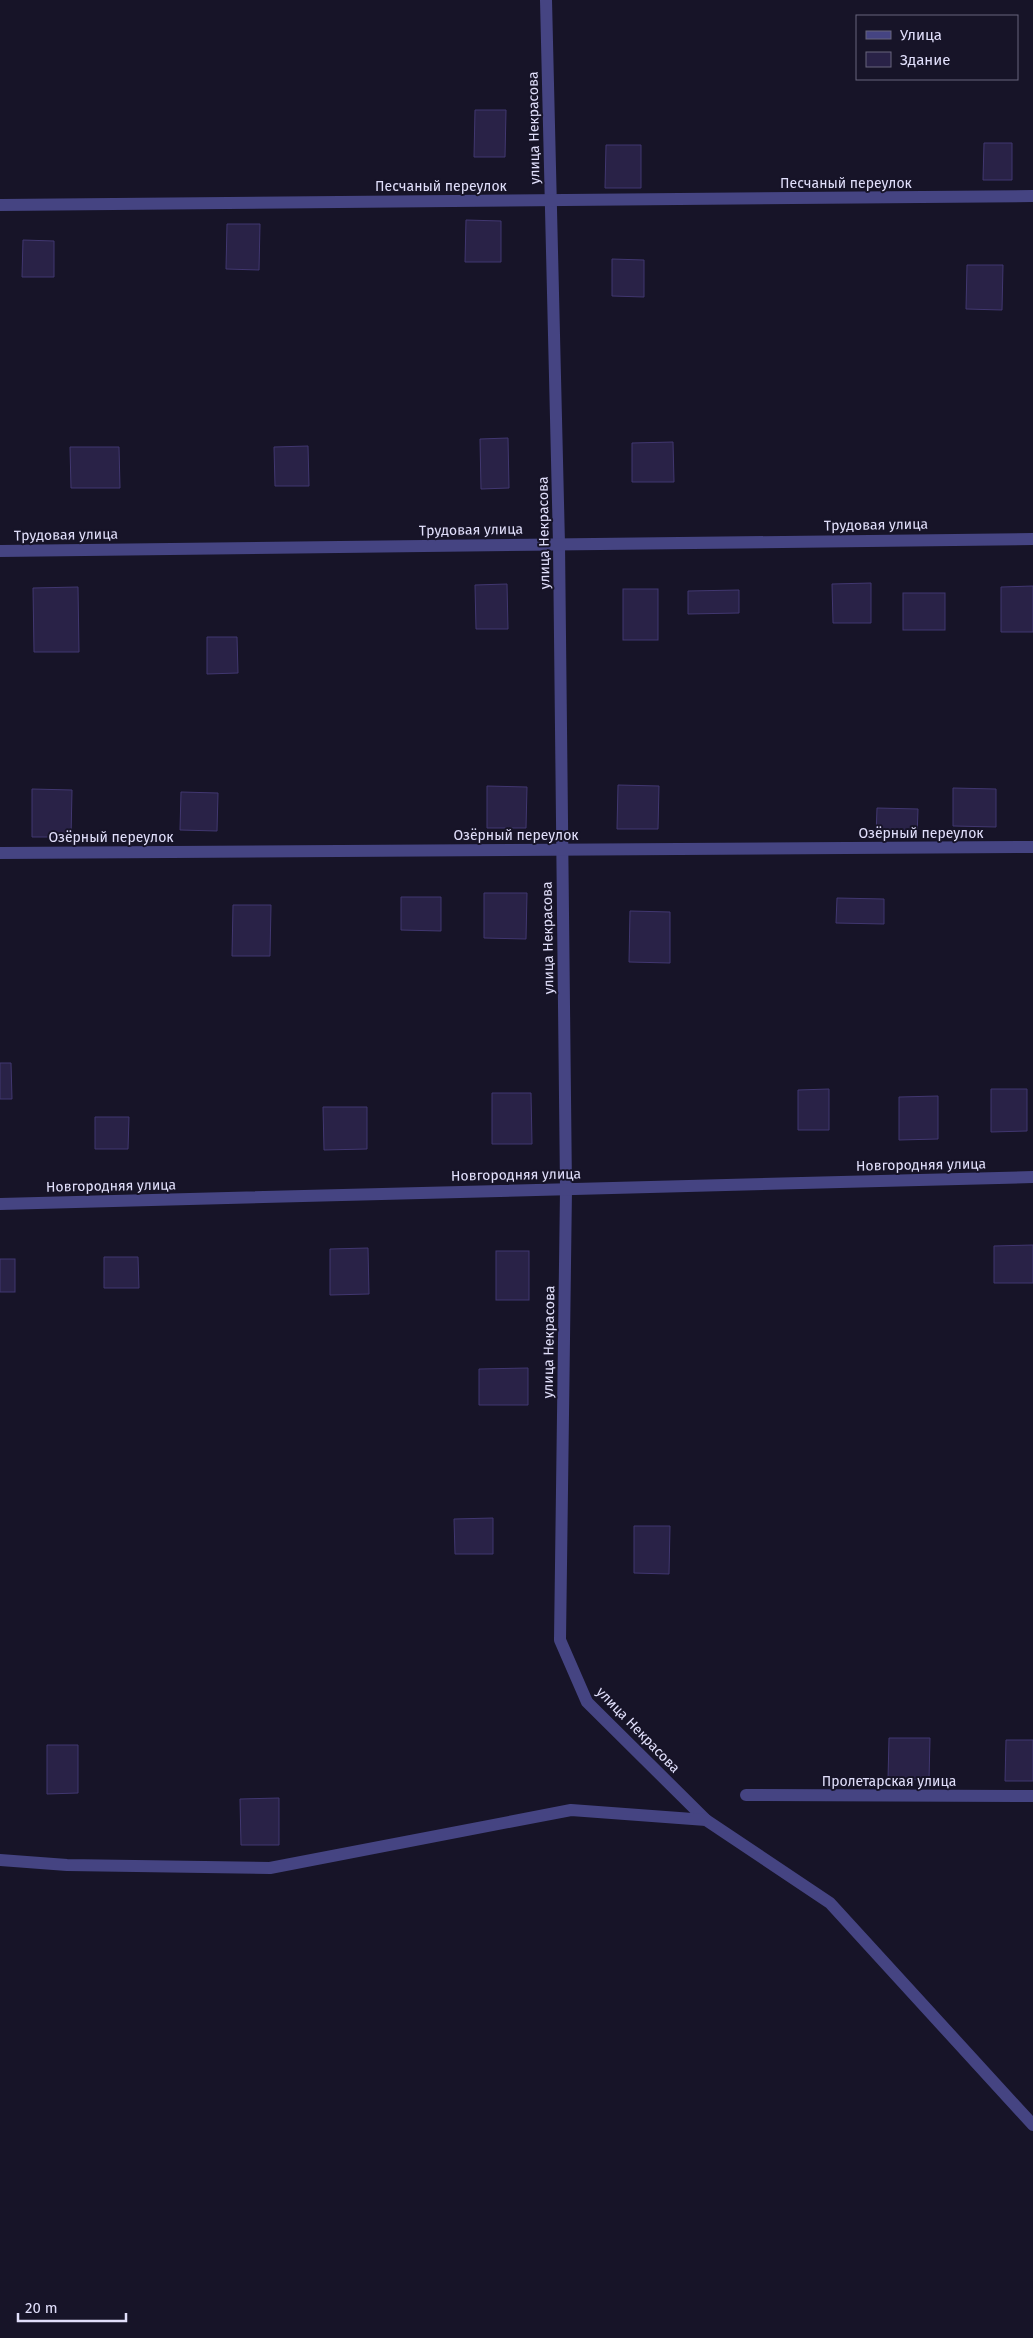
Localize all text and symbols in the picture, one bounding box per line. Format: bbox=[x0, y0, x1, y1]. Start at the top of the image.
legend bbox=[856, 15, 1018, 80]
text: Улица bbox=[900, 26, 942, 44]
text: Здание bbox=[900, 51, 950, 69]
street label: улица Некрасова bbox=[525, 71, 543, 185]
street label: Песчаный переулок bbox=[780, 175, 913, 192]
street label: Песчаный переулок bbox=[375, 178, 508, 195]
street label: улица Некрасова bbox=[535, 476, 553, 590]
street label: Трудовая улица bbox=[824, 516, 928, 534]
street label: Трудовая улица bbox=[419, 521, 523, 539]
street label: Трудовая улица bbox=[14, 526, 118, 544]
street label: Озёрный переулок bbox=[858, 825, 984, 842]
street label: Озёрный переулок bbox=[453, 827, 579, 844]
street label: Озёрный переулок bbox=[48, 829, 174, 846]
street label: улица Некрасова bbox=[539, 881, 557, 995]
street label: Новгородняя улица bbox=[856, 1155, 986, 1175]
street label: Новгородняя улица bbox=[451, 1165, 581, 1185]
street label: Новгородняя улица bbox=[46, 1176, 176, 1196]
street label: улица Некрасова bbox=[540, 1285, 558, 1399]
street label: улица Некрасова bbox=[593, 1683, 683, 1777]
street label: Пролетарская улица bbox=[822, 1773, 956, 1790]
scale bar bbox=[18, 2290, 125, 2322]
text: 20 m bbox=[25, 2299, 58, 2317]

